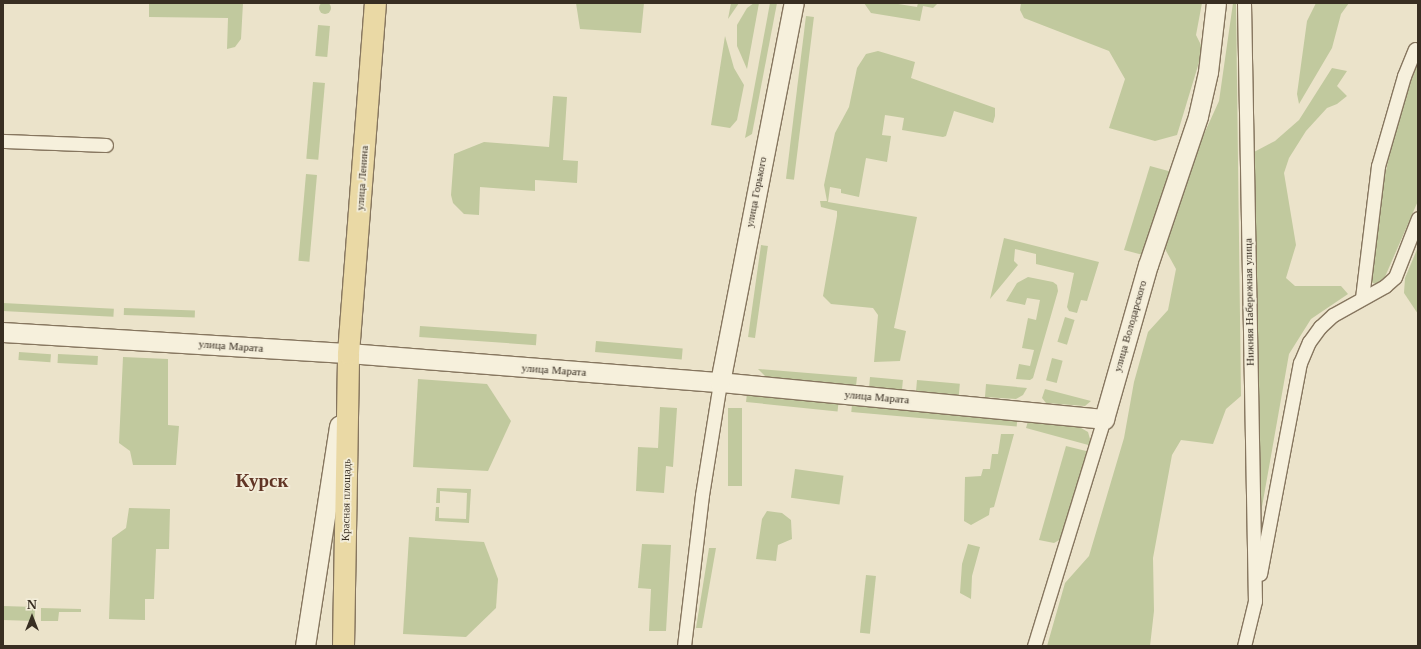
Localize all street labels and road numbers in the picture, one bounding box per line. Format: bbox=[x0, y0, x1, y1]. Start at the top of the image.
street label: улица Ленина bbox=[353, 145, 371, 211]
street label: улица Горького bbox=[743, 156, 769, 228]
street label: Нижняя Набережная улица bbox=[1241, 238, 1257, 366]
street label: улица Володарского bbox=[1111, 279, 1149, 373]
street label: улица Марата bbox=[198, 337, 264, 355]
street label: улица Марата bbox=[521, 361, 587, 379]
street label: улица Марата bbox=[844, 388, 910, 406]
street label: Красная площадь bbox=[339, 459, 353, 541]

